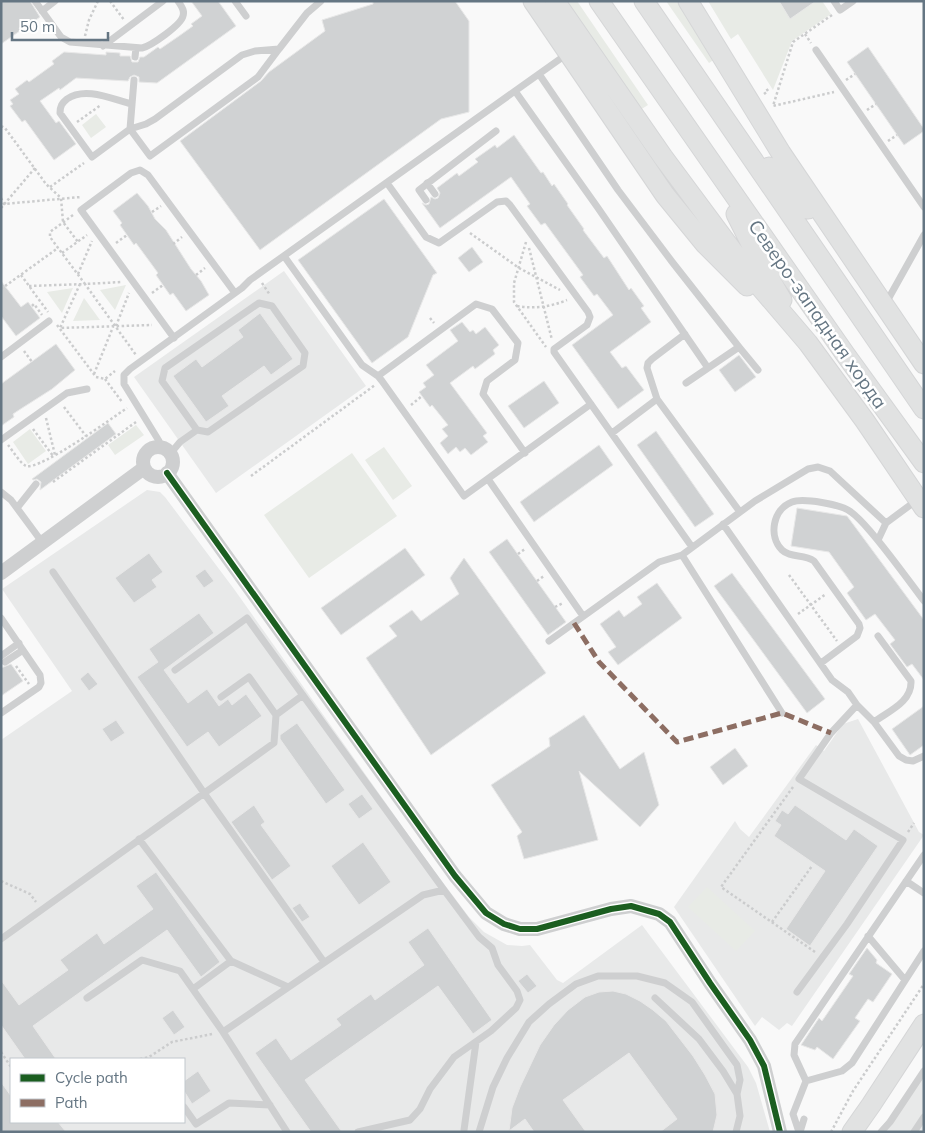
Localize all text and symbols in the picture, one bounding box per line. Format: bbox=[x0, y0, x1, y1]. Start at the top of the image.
scale bar bbox=[12, 10, 109, 42]
text: 50 m bbox=[20, 17, 55, 36]
street label: Северо-западная хорда bbox=[744, 215, 892, 413]
legend bbox=[10, 1058, 185, 1123]
text: Cycle path bbox=[55, 1068, 128, 1087]
text: Path bbox=[55, 1093, 87, 1112]

